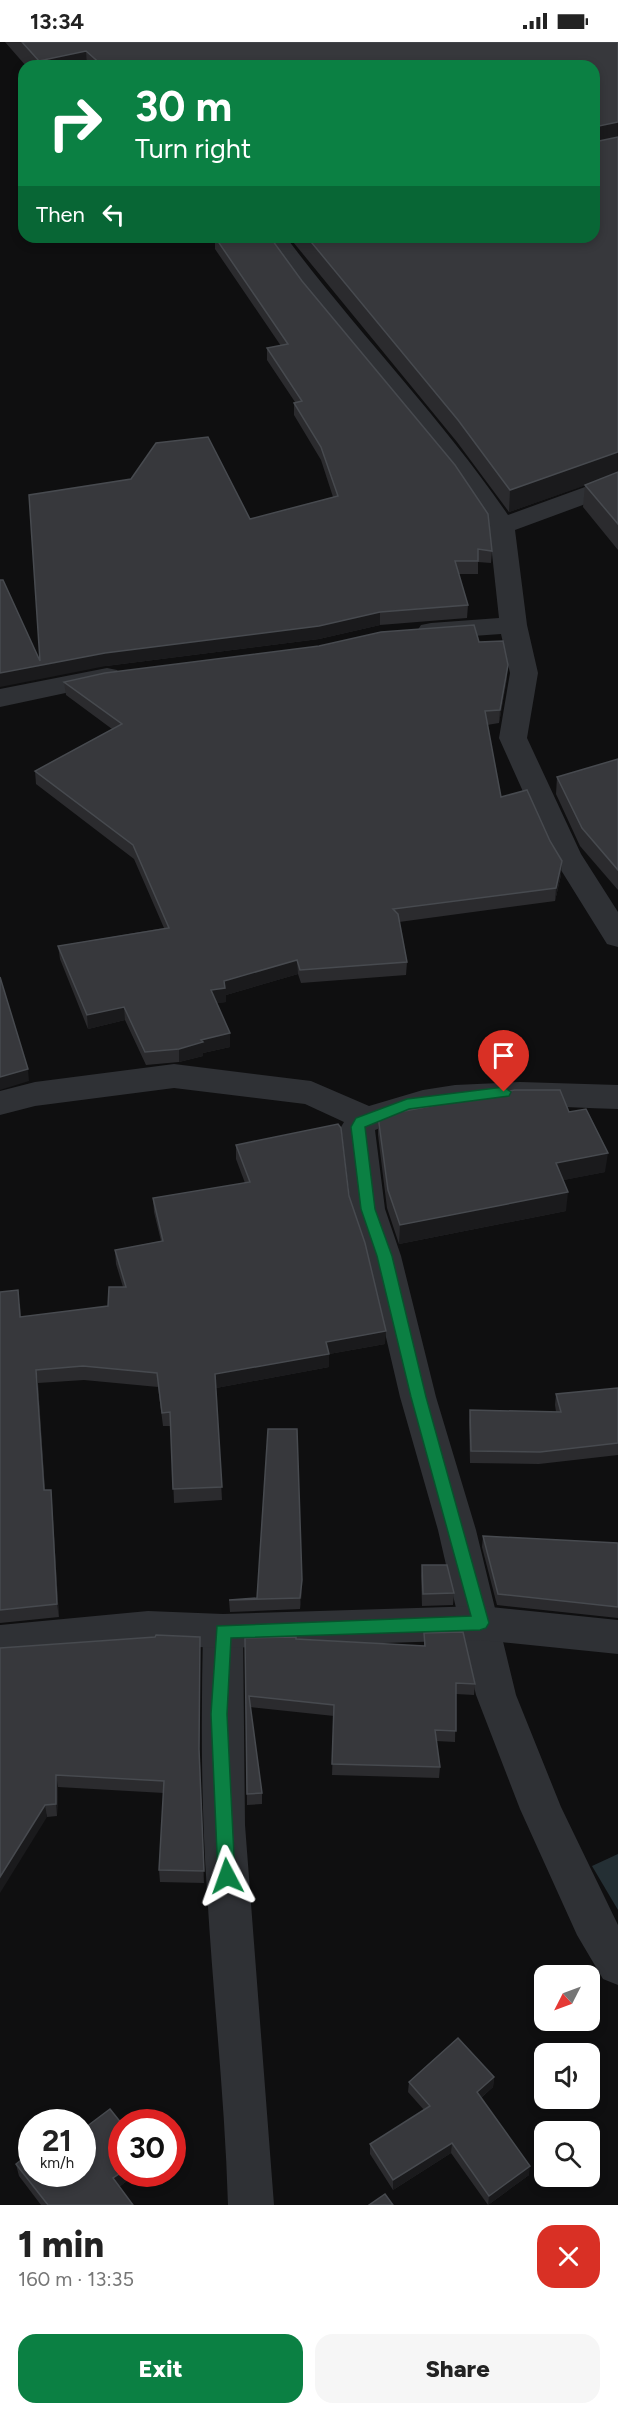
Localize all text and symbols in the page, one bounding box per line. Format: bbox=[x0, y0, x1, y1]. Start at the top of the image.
text: 13:34 bbox=[30, 8, 84, 35]
text: 30 m bbox=[135, 81, 232, 132]
icon: right bbox=[36, 84, 114, 162]
text: Turn right bbox=[135, 132, 251, 165]
icon: left bbox=[97, 198, 130, 231]
text: Then bbox=[36, 201, 85, 228]
pin bbox=[478, 1030, 529, 1092]
icon: arrive bbox=[487, 1039, 520, 1072]
position arrow bbox=[195, 1844, 259, 1908]
north arrow bbox=[534, 1965, 600, 2031]
map controls bbox=[534, 1965, 600, 2187]
button: sound bbox=[534, 2043, 600, 2109]
speed limit sign: 30 bbox=[108, 2109, 186, 2187]
button: search bbox=[534, 2121, 600, 2187]
text: 21 bbox=[42, 2122, 72, 2159]
text: km/h bbox=[40, 2154, 74, 2172]
text: 1 min bbox=[18, 2223, 104, 2266]
button: close bbox=[537, 2225, 600, 2288]
text: 160 m · 13:35 bbox=[18, 2267, 134, 2291]
button: Exit bbox=[18, 2334, 303, 2403]
button: Share bbox=[315, 2334, 600, 2403]

